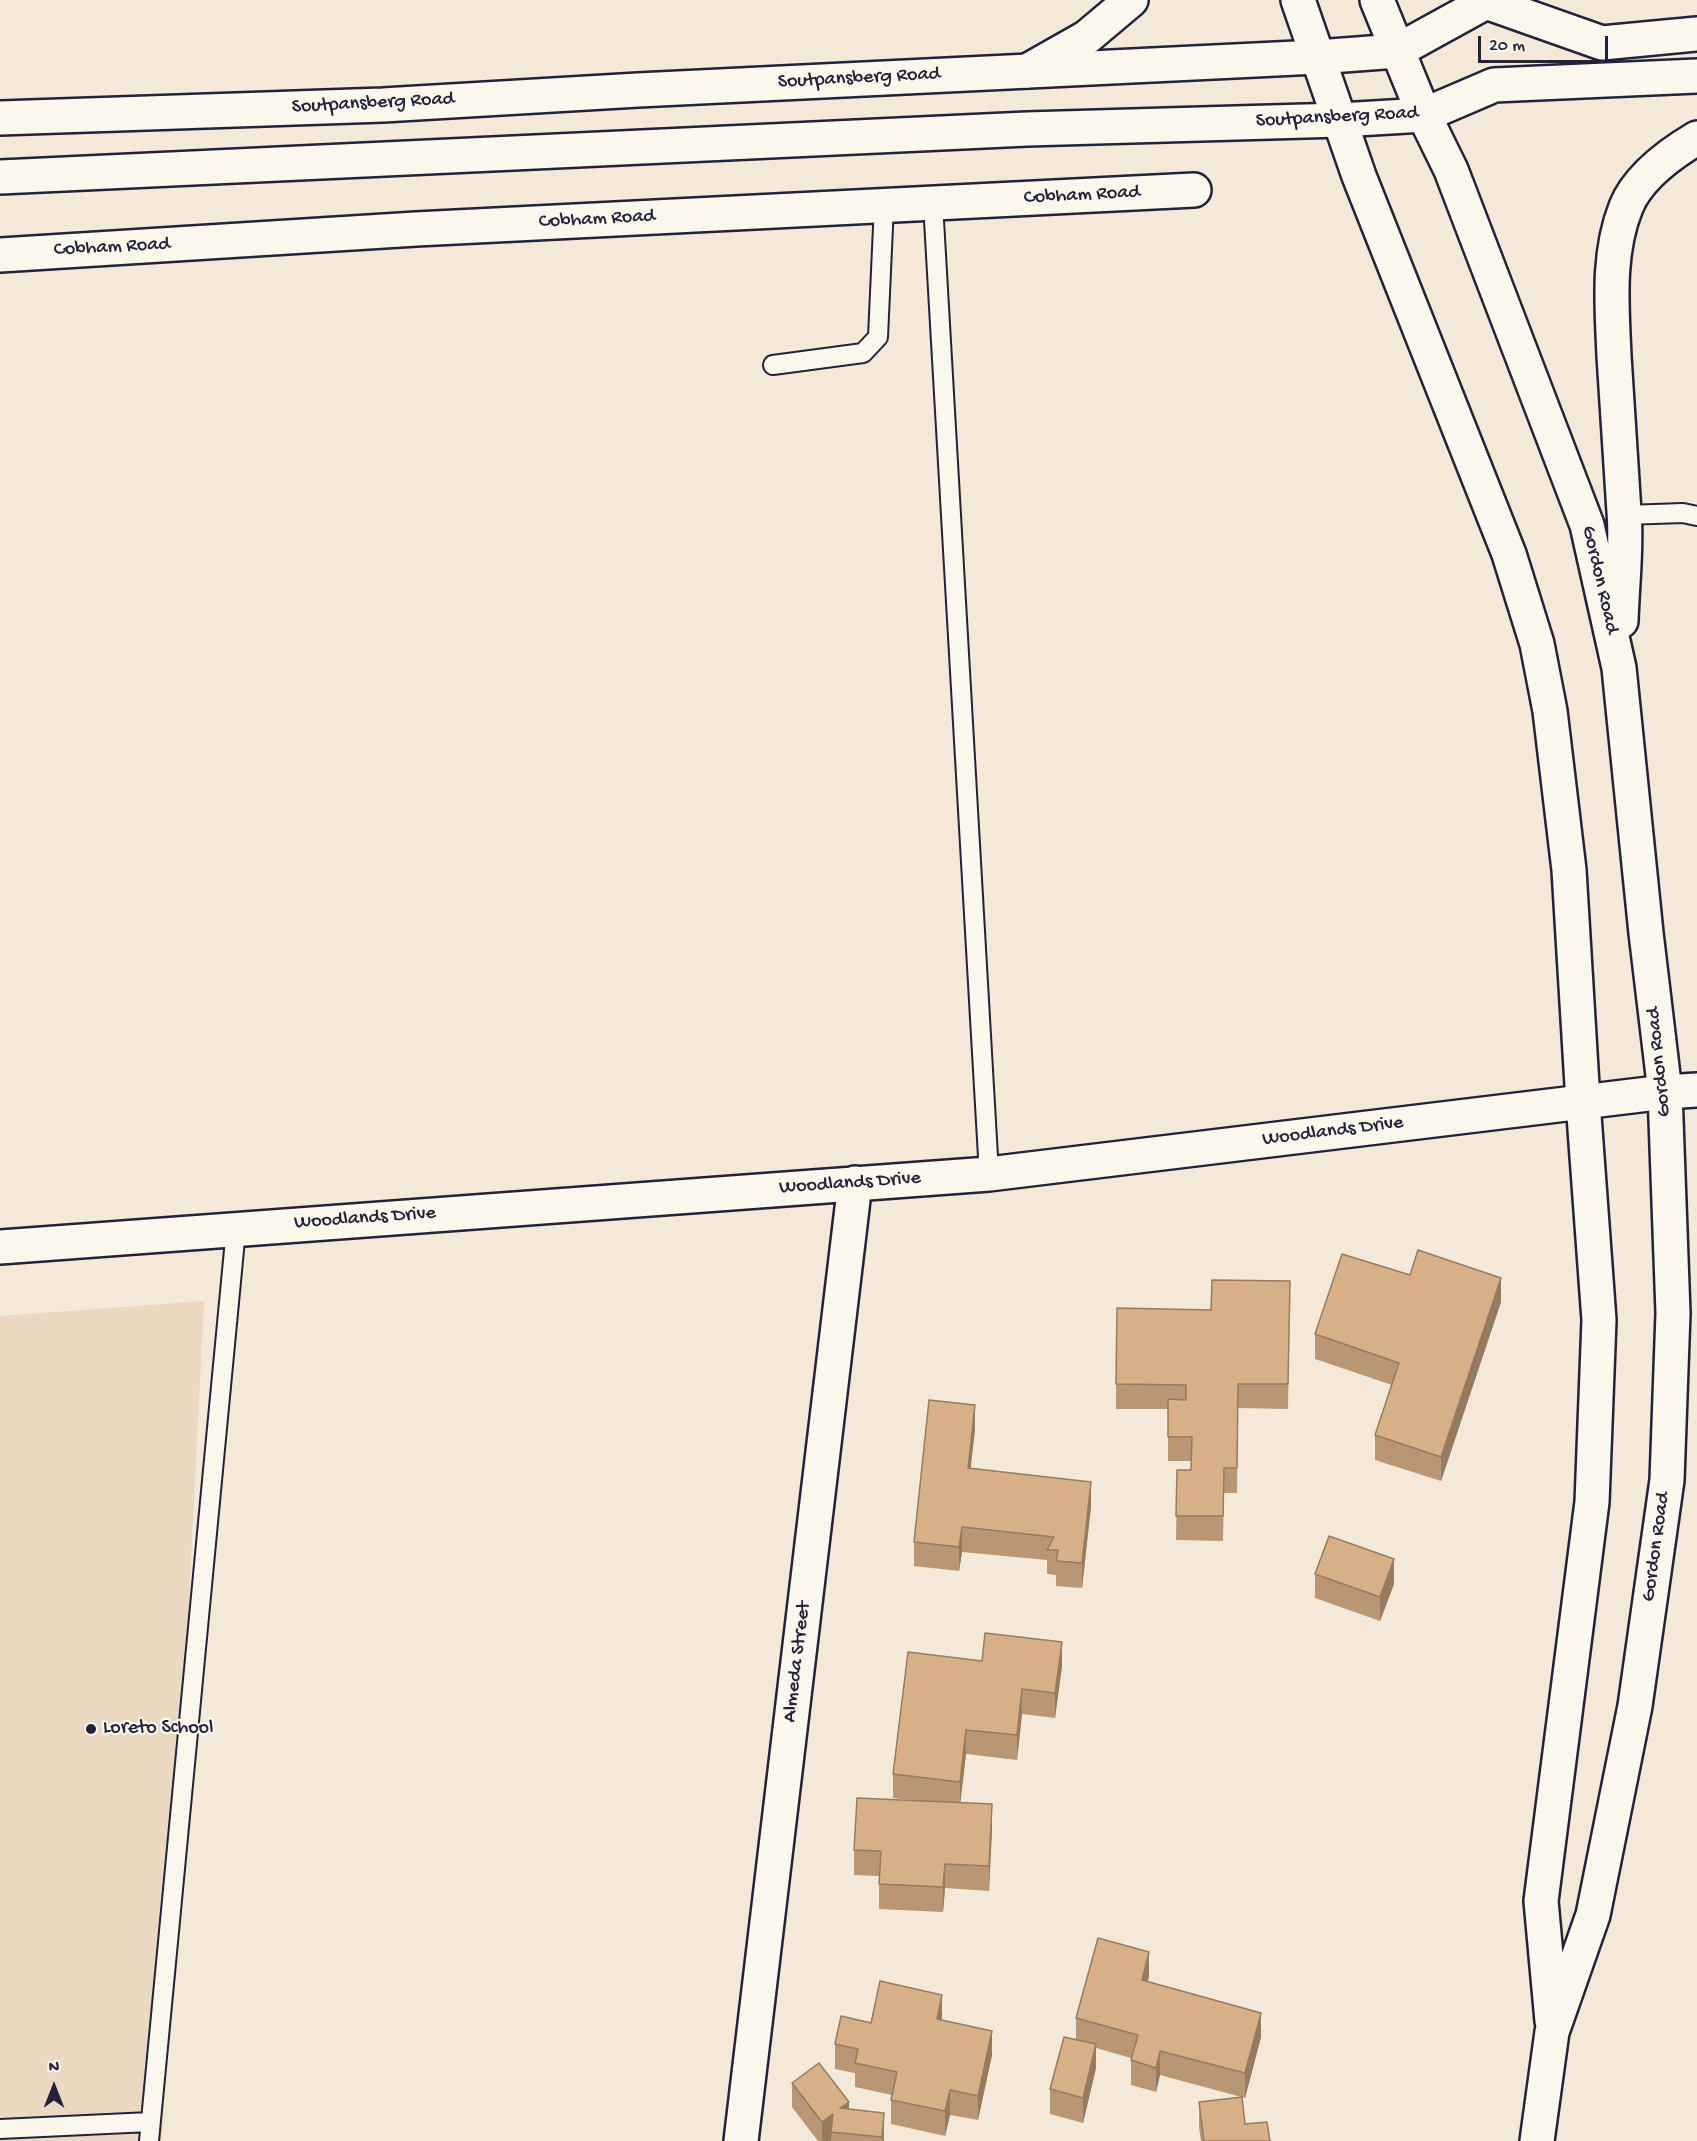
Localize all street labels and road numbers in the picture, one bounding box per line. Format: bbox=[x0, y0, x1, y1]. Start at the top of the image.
street label: Soutpansberg Road bbox=[777, 63, 941, 95]
street label: Soutpansberg Road bbox=[291, 88, 455, 120]
street label: Soutpansberg Road bbox=[1255, 102, 1419, 134]
street label: Cobham Road bbox=[1023, 181, 1141, 211]
street label: Cobham Road bbox=[538, 205, 656, 235]
street label: Cobham Road bbox=[53, 233, 171, 263]
street label: Gordon Road bbox=[1575, 524, 1623, 636]
street label: Gordon Road bbox=[1642, 1006, 1678, 1118]
street label: Woodlands Drive bbox=[1261, 1111, 1405, 1153]
street label: Woodlands Drive bbox=[778, 1167, 922, 1201]
street label: Woodlands Drive bbox=[293, 1202, 437, 1236]
street label: Gordon Road bbox=[1637, 1491, 1677, 1603]
street label: Almeda Street bbox=[779, 1600, 817, 1724]

